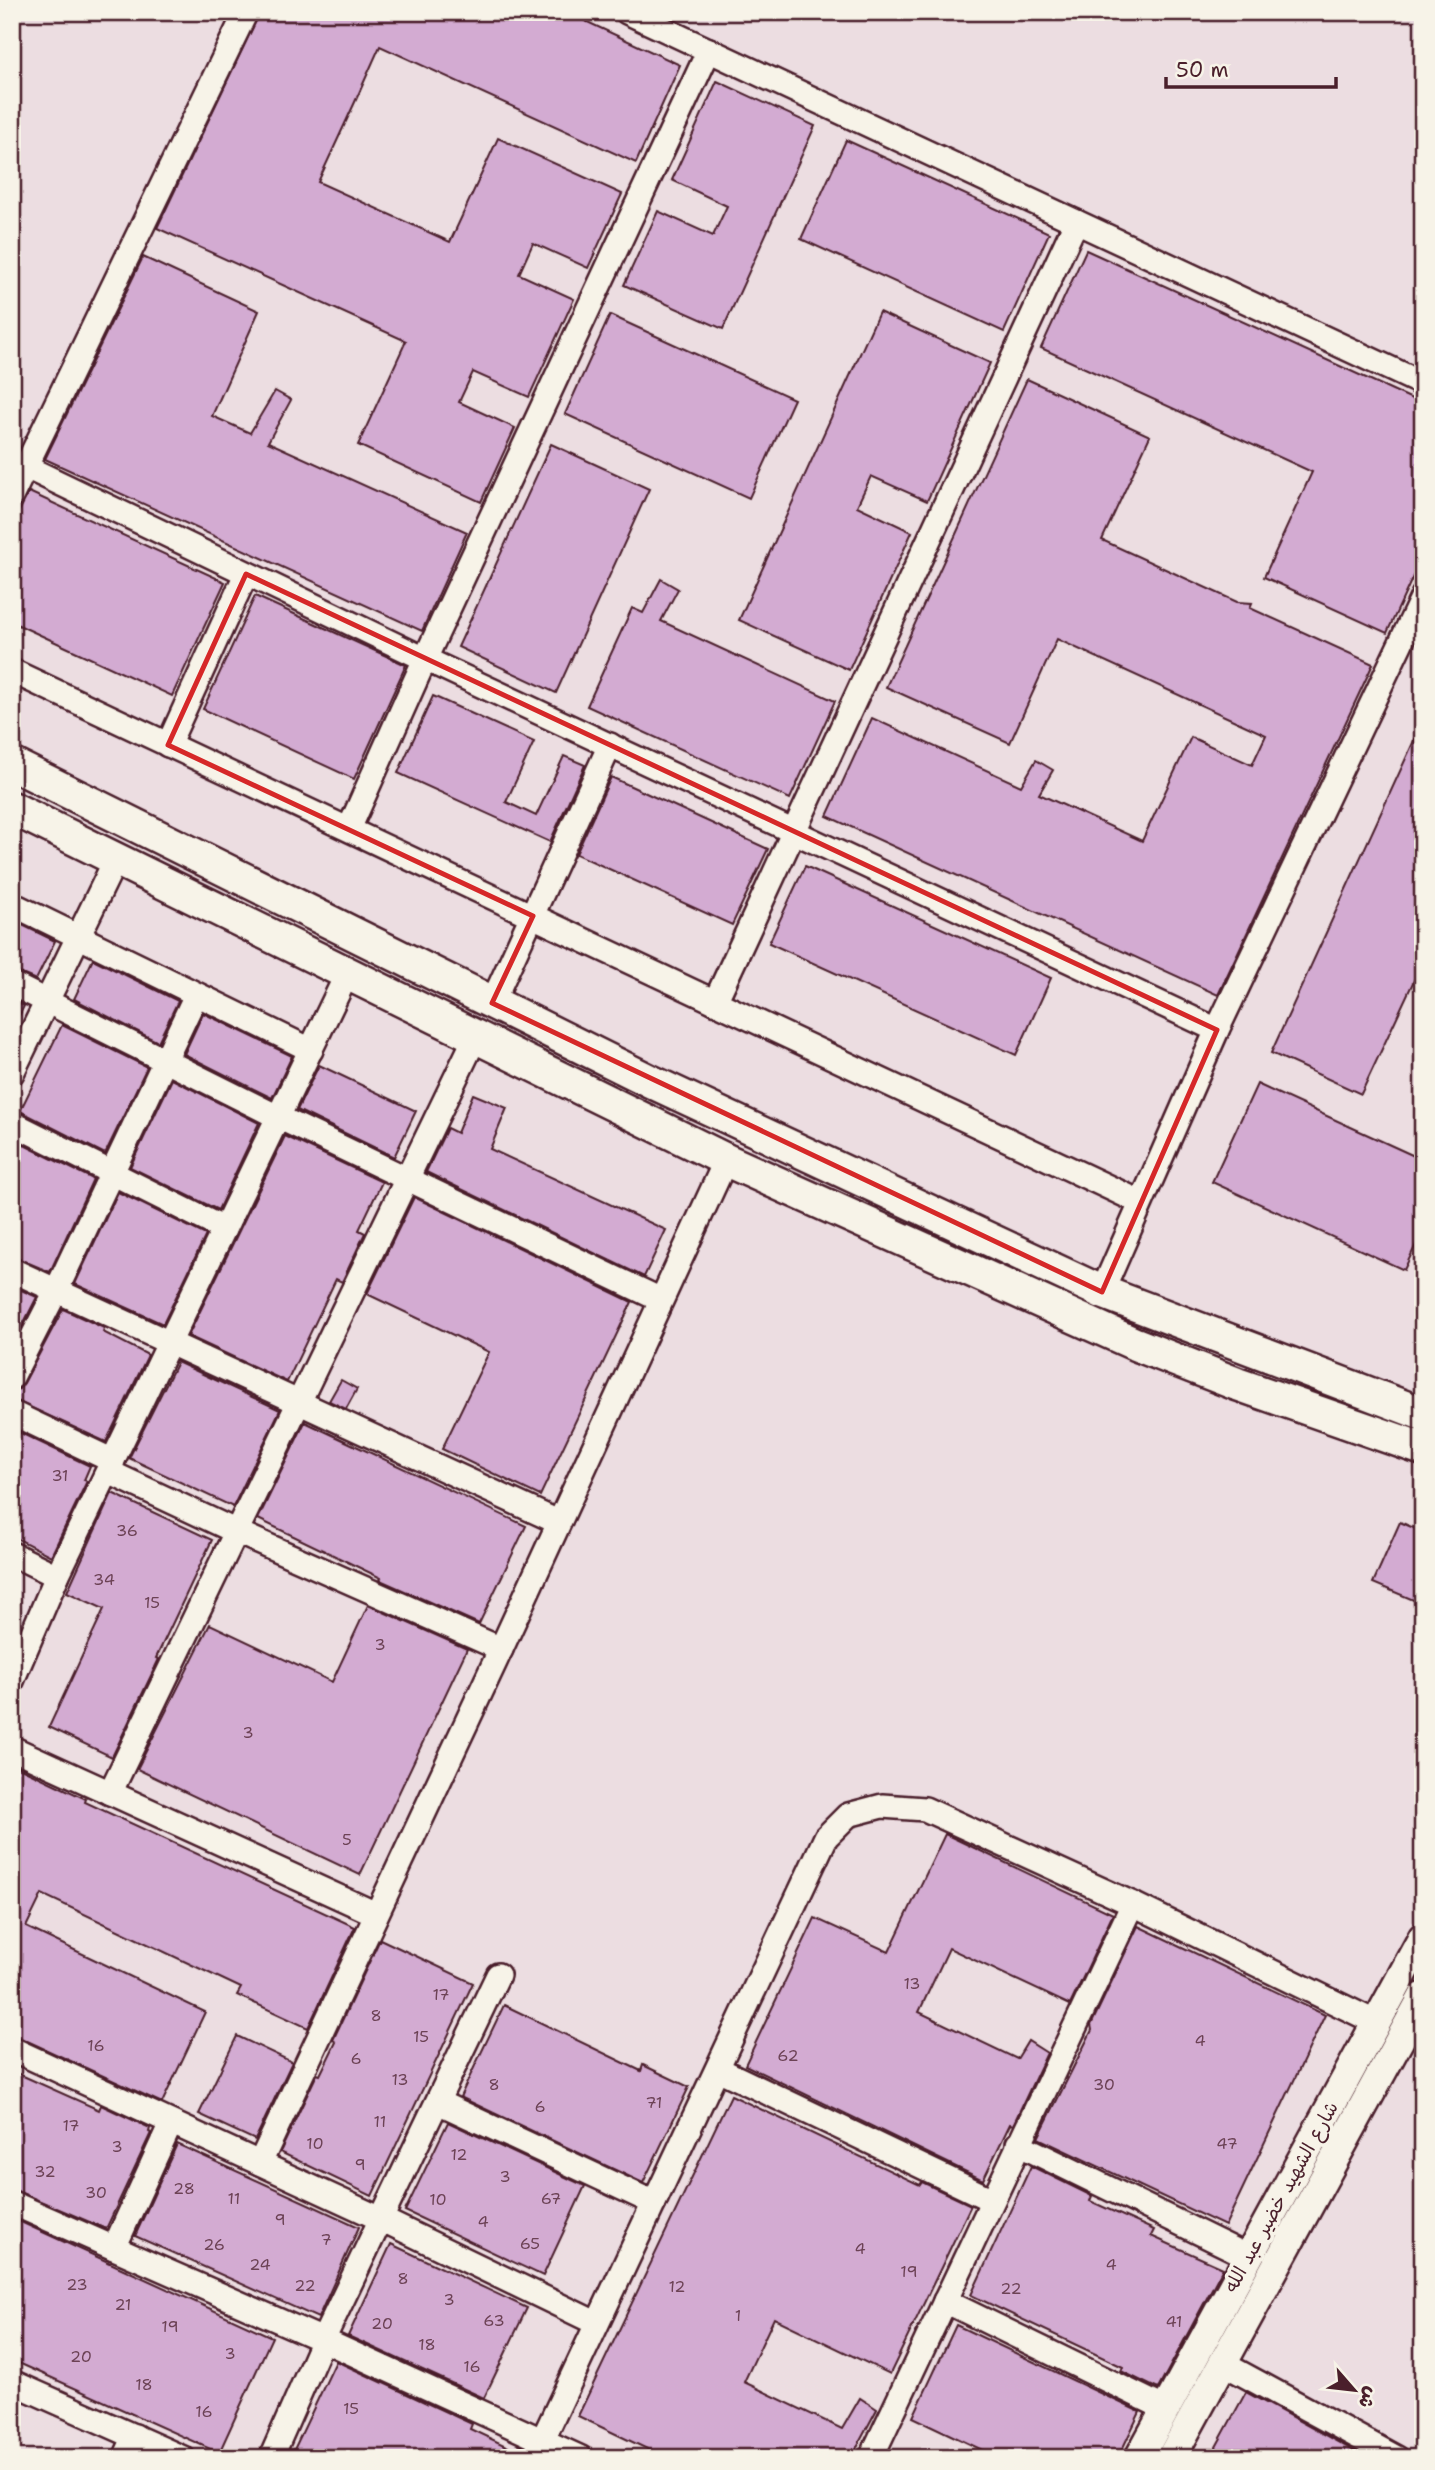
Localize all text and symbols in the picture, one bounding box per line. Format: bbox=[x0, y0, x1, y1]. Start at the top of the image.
scale bar bbox=[1166, 46, 1335, 90]
text: 50 m bbox=[1176, 56, 1229, 84]
house number: 31 bbox=[51, 1465, 69, 1486]
house number: 36 bbox=[116, 1520, 138, 1541]
house number: 34 bbox=[93, 1569, 115, 1590]
house number: 15 bbox=[144, 1592, 160, 1613]
house number: 3 bbox=[374, 1634, 386, 1655]
house number: 3 bbox=[242, 1722, 254, 1743]
house number: 5 bbox=[342, 1829, 352, 1850]
house number: 13 bbox=[903, 1973, 921, 1994]
house number: 17 bbox=[432, 1984, 450, 2005]
house number: 8 bbox=[370, 2005, 382, 2026]
house number: 15 bbox=[413, 2026, 429, 2047]
house number: 4 bbox=[1194, 2030, 1206, 2051]
house number: 16 bbox=[87, 2035, 105, 2056]
house number: 62 bbox=[777, 2045, 799, 2066]
house number: 6 bbox=[350, 2048, 362, 2069]
house number: 13 bbox=[391, 2069, 409, 2090]
house number: 8 bbox=[488, 2074, 500, 2095]
house number: 30 bbox=[1093, 2074, 1115, 2095]
house number: 71 bbox=[645, 2092, 663, 2113]
house number: 6 bbox=[534, 2096, 546, 2117]
street label: شارع الشهيد خضير عبد الله bbox=[1218, 2097, 1345, 2297]
house number: 11 bbox=[374, 2111, 386, 2132]
house number: 17 bbox=[62, 2115, 80, 2136]
house number: 10 bbox=[306, 2133, 324, 2154]
house number: 47 bbox=[1216, 2133, 1238, 2154]
house number: 3 bbox=[111, 2136, 123, 2157]
house number: 12 bbox=[450, 2144, 468, 2165]
house number: 9 bbox=[354, 2154, 366, 2175]
house number: 32 bbox=[34, 2161, 56, 2182]
house number: 3 bbox=[499, 2166, 511, 2187]
house number: 28 bbox=[173, 2178, 195, 2199]
house number: 30 bbox=[85, 2182, 107, 2203]
house number: 11 bbox=[228, 2188, 240, 2209]
house number: 67 bbox=[541, 2188, 561, 2209]
house number: 10 bbox=[429, 2189, 447, 2210]
house number: 9 bbox=[274, 2209, 286, 2230]
house number: 4 bbox=[477, 2211, 489, 2232]
house number: 7 bbox=[320, 2229, 332, 2250]
house number: 65 bbox=[520, 2233, 540, 2254]
house number: 26 bbox=[203, 2234, 225, 2255]
house number: 4 bbox=[854, 2238, 866, 2259]
house number: 24 bbox=[249, 2254, 271, 2275]
house number: 4 bbox=[1105, 2254, 1117, 2275]
house number: 19 bbox=[900, 2261, 918, 2282]
house number: 8 bbox=[397, 2268, 409, 2289]
house number: 23 bbox=[66, 2274, 88, 2295]
house number: 22 bbox=[294, 2275, 316, 2296]
house number: 12 bbox=[668, 2276, 686, 2297]
house number: 22 bbox=[1000, 2278, 1022, 2299]
house number: 3 bbox=[443, 2289, 455, 2310]
house number: 21 bbox=[114, 2294, 132, 2315]
house number: 1 bbox=[735, 2305, 741, 2326]
house number: 63 bbox=[483, 2310, 505, 2331]
house number: 41 bbox=[1165, 2311, 1183, 2332]
house number: 20 bbox=[371, 2313, 393, 2334]
house number: 19 bbox=[161, 2316, 179, 2337]
house number: 18 bbox=[418, 2334, 436, 2355]
house number: 3 bbox=[224, 2343, 236, 2364]
house number: 20 bbox=[70, 2346, 92, 2367]
north arrow bbox=[1320, 2354, 1390, 2424]
house number: 16 bbox=[463, 2356, 481, 2377]
house number: 18 bbox=[135, 2374, 153, 2395]
text: ش bbox=[1353, 2383, 1385, 2413]
house number: 15 bbox=[343, 2398, 359, 2419]
house number: 16 bbox=[195, 2401, 213, 2422]

